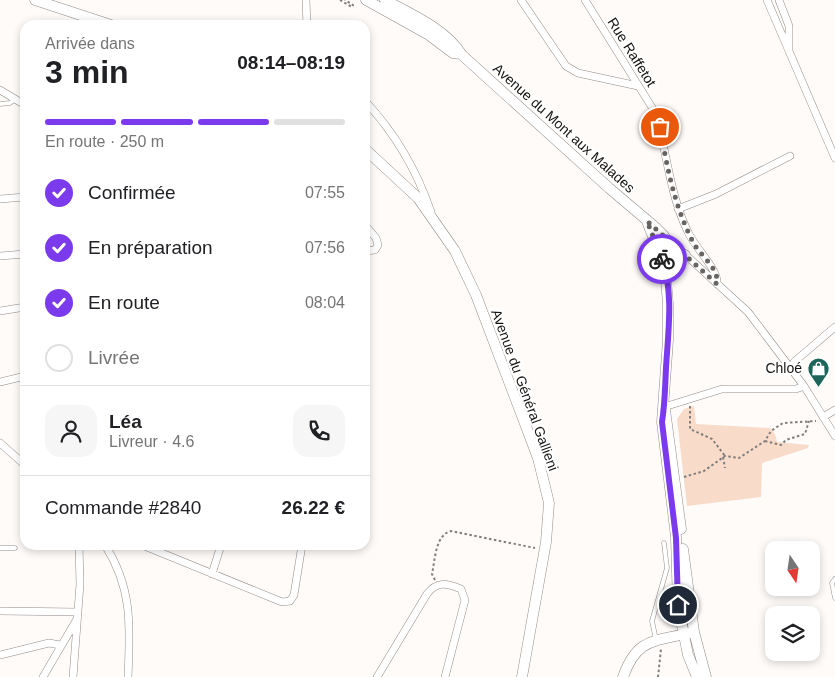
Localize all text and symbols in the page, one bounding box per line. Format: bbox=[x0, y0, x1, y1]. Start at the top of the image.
street label: Rue Raffetot bbox=[604, 15, 660, 90]
text: Arrivée dans bbox=[45, 35, 135, 52]
text: 08:14–08:19 bbox=[237, 52, 345, 73]
text: 3 min bbox=[45, 54, 129, 90]
street label: Avenue du Mont aux Malades bbox=[490, 60, 638, 196]
pin bbox=[639, 106, 681, 148]
icon: bag bbox=[646, 113, 674, 141]
text: En route · 250 m bbox=[45, 133, 164, 150]
icon: check bbox=[45, 179, 73, 207]
text: Confirmée bbox=[88, 182, 176, 203]
text: 07:55 bbox=[305, 184, 345, 201]
icon: check bbox=[45, 234, 73, 262]
courier bbox=[637, 234, 687, 284]
text: En préparation bbox=[88, 237, 213, 258]
text: 07:56 bbox=[305, 239, 345, 256]
icon: bike bbox=[648, 245, 676, 273]
icon: check bbox=[45, 289, 73, 317]
text: En route bbox=[88, 292, 160, 313]
text: 08:04 bbox=[305, 294, 345, 311]
street label: Avenue du Général Gallieni bbox=[488, 307, 562, 473]
text: Livrée bbox=[88, 347, 140, 368]
shop icon: Chloé bbox=[806, 356, 830, 387]
place label: Chloé bbox=[765, 360, 802, 376]
button: person bbox=[45, 405, 97, 457]
button: phone bbox=[293, 405, 345, 457]
text: Léa bbox=[109, 411, 142, 432]
text: Livreur · 4.6 bbox=[109, 433, 194, 450]
text: Commande #2840 bbox=[45, 497, 201, 518]
text: 26.22 € bbox=[282, 497, 345, 518]
north arrow bbox=[765, 541, 820, 596]
map controls bbox=[765, 541, 820, 661]
pin bbox=[657, 584, 699, 626]
icon: home bbox=[664, 591, 692, 619]
button: layers bbox=[765, 606, 820, 661]

